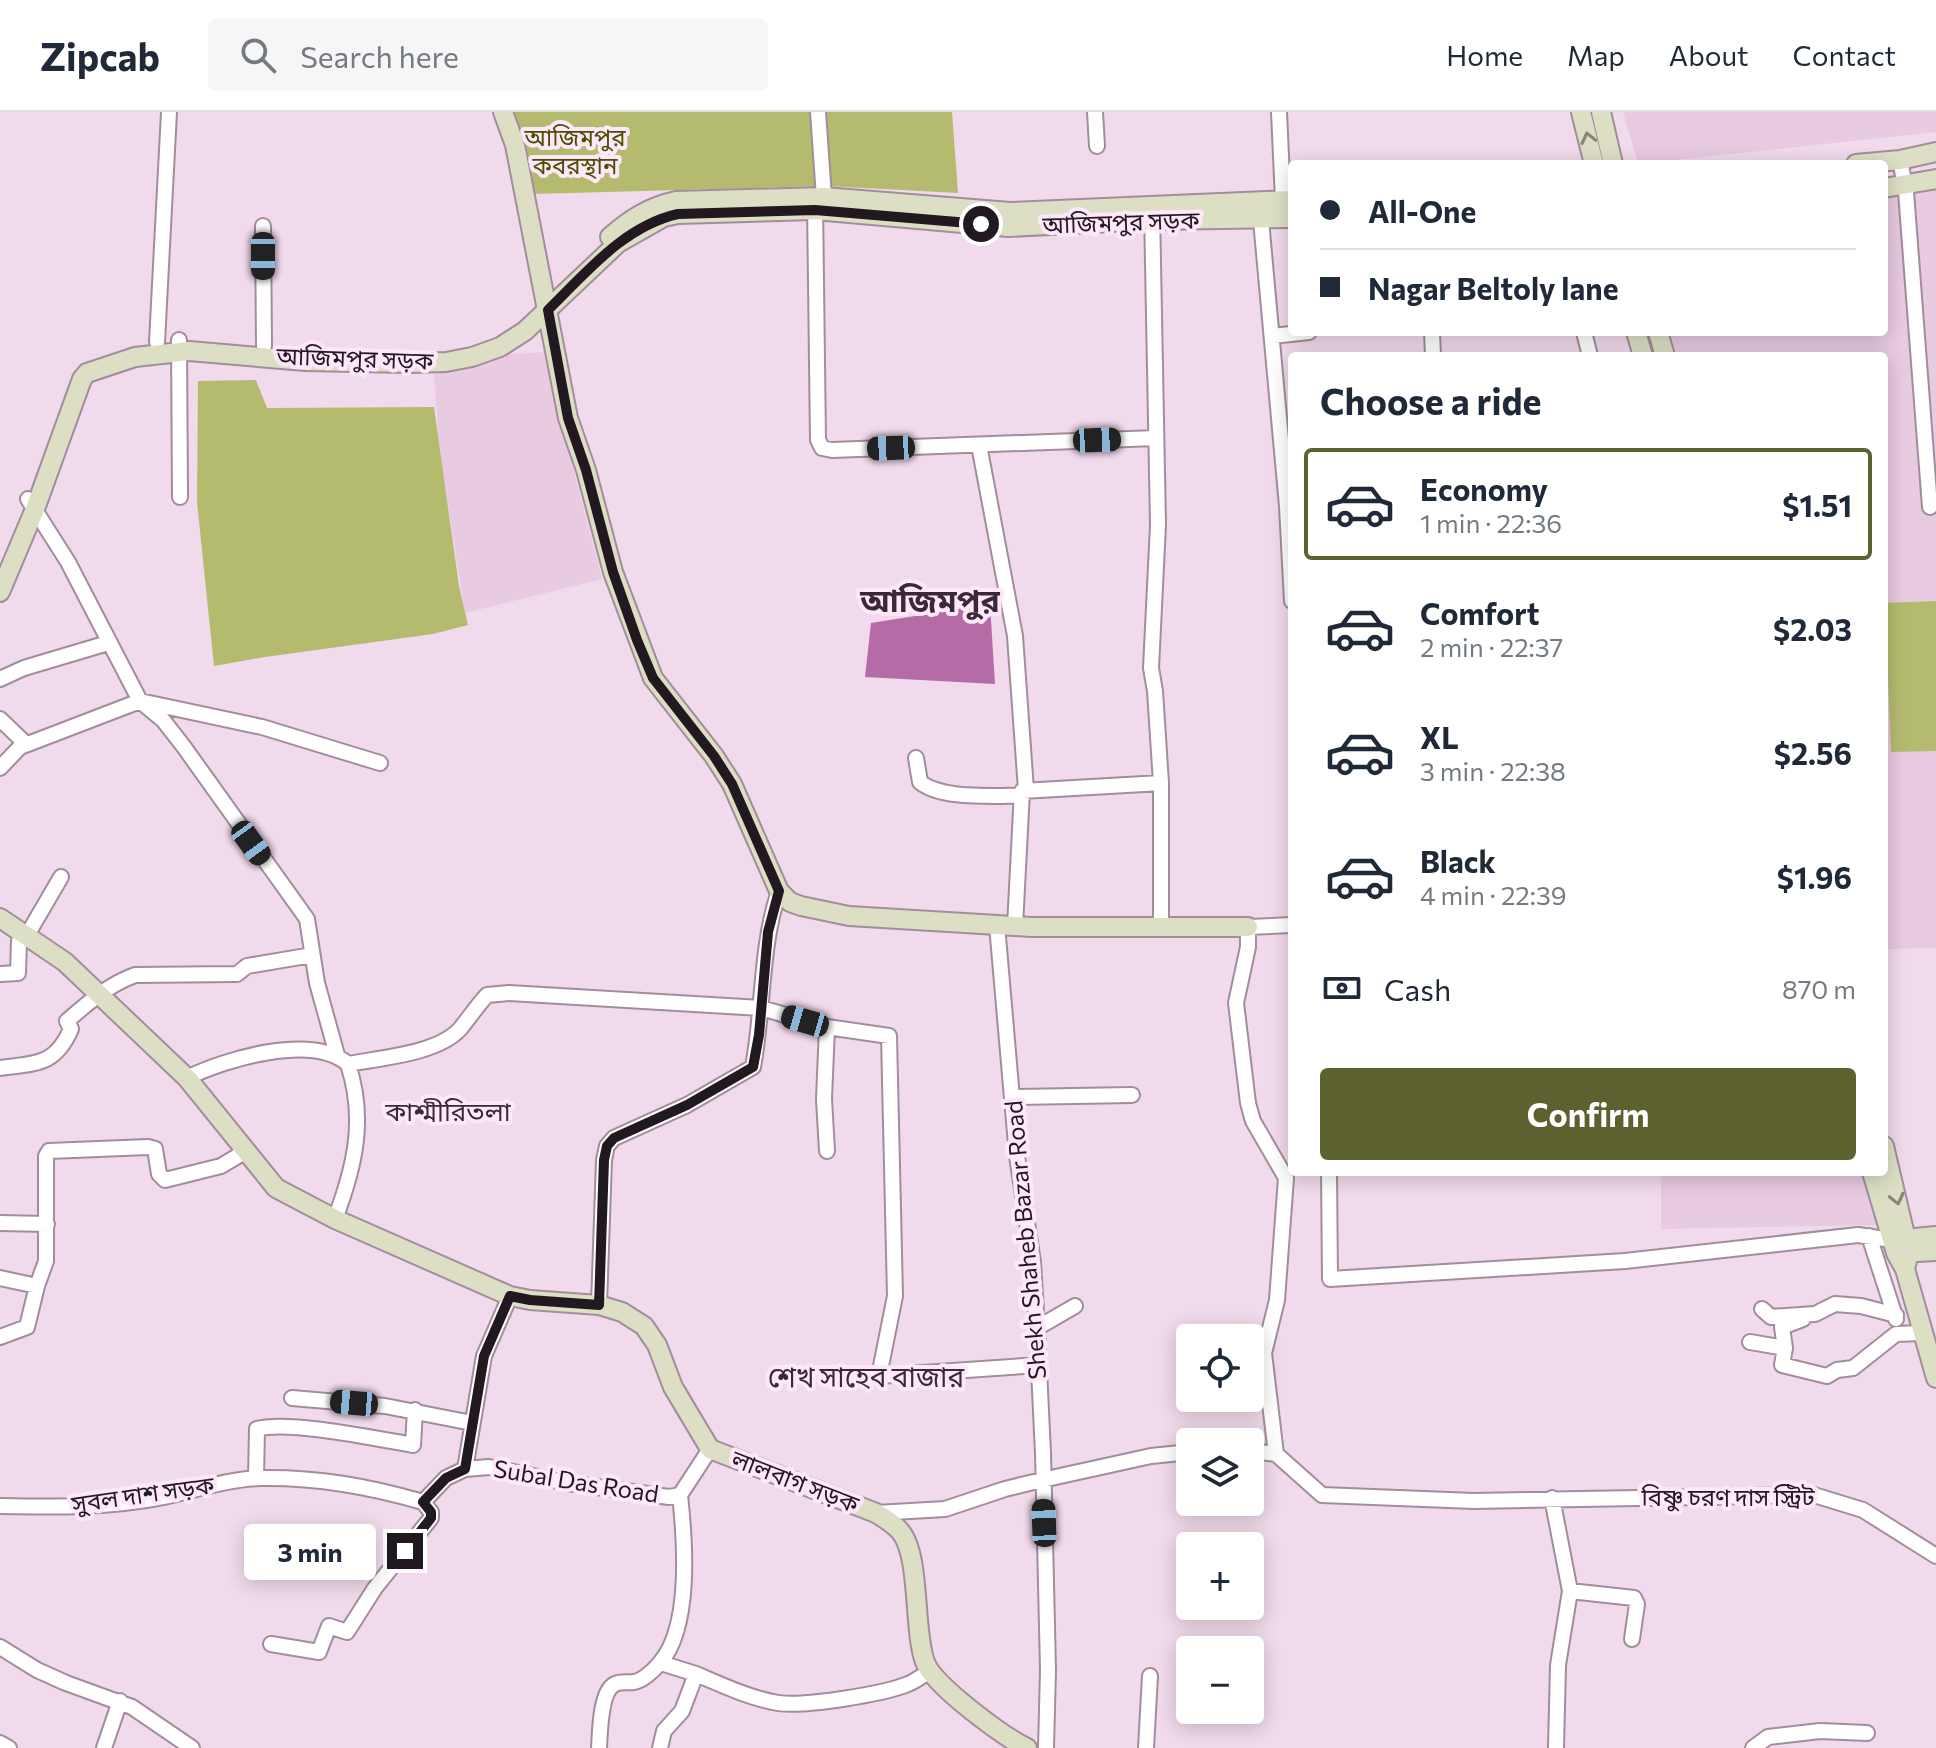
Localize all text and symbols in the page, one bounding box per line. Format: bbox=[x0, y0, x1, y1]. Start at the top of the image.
search box bbox=[208, 19, 768, 91]
text: Zipcab bbox=[40, 32, 160, 79]
icon: search bbox=[236, 33, 280, 77]
text: Search here bbox=[300, 37, 459, 74]
text: Home bbox=[1446, 38, 1523, 72]
text: Map bbox=[1567, 38, 1625, 72]
text: About bbox=[1669, 38, 1749, 72]
text: Contact bbox=[1793, 38, 1896, 72]
park label: আজিমপুর কবরস্থান bbox=[523, 122, 626, 180]
one-way arrow bbox=[1580, 132, 1597, 145]
text: All-One bbox=[1368, 192, 1476, 229]
street label: আজিমপুর সড়ক bbox=[1041, 204, 1201, 240]
route start bbox=[963, 206, 999, 242]
car bbox=[251, 232, 275, 280]
text: Nagar Beltoly lane bbox=[1368, 269, 1618, 306]
street label: আজিমপুর সড়ক bbox=[275, 340, 435, 376]
text: Choose a ride bbox=[1320, 378, 1541, 422]
car bbox=[1073, 427, 1121, 453]
car bbox=[867, 435, 915, 461]
icon: car bbox=[1324, 468, 1396, 540]
text: Economy bbox=[1420, 470, 1548, 507]
text: $1.51 bbox=[1782, 486, 1852, 523]
text: 1 min · 22:36 bbox=[1420, 507, 1562, 538]
district label: আজিমপুর bbox=[859, 579, 1000, 620]
icon: car bbox=[1324, 592, 1396, 664]
text: Comfort bbox=[1420, 594, 1539, 631]
text: $2.03 bbox=[1773, 610, 1852, 647]
text: 2 min · 22:37 bbox=[1420, 631, 1563, 662]
icon: car bbox=[1324, 716, 1396, 788]
text: XL bbox=[1420, 718, 1459, 755]
text: $2.56 bbox=[1774, 734, 1852, 771]
text: 3 min · 22:38 bbox=[1420, 755, 1566, 786]
car bbox=[227, 817, 275, 869]
icon: car bbox=[1324, 840, 1396, 912]
text: Black bbox=[1420, 842, 1496, 879]
text: $1.96 bbox=[1777, 858, 1852, 895]
text: 4 min · 22:39 bbox=[1420, 879, 1567, 910]
icon: cash bbox=[1320, 966, 1364, 1010]
text: Cash bbox=[1384, 970, 1451, 1007]
text: 870 m bbox=[1782, 973, 1856, 1004]
car bbox=[779, 1003, 831, 1039]
button: Confirm bbox=[1320, 1068, 1856, 1160]
district label: কাশ্মীরিতলা bbox=[384, 1095, 512, 1126]
street label: Shekh Shaheb Bazar Road bbox=[998, 1099, 1051, 1381]
one-way arrow bbox=[1888, 1191, 1905, 1205]
map controls bbox=[1176, 1324, 1264, 1724]
button: locate bbox=[1176, 1324, 1264, 1412]
district label: শেখ সাহেব বাজার bbox=[768, 1359, 964, 1393]
car bbox=[329, 1389, 379, 1417]
button: layers bbox=[1176, 1428, 1264, 1516]
street label: লালবাগ সড়ক bbox=[727, 1443, 864, 1518]
street label: Subal Das Road bbox=[492, 1453, 661, 1508]
street label: সুবল দাশ সড়ক bbox=[69, 1469, 217, 1519]
street label: বিষ্ণু চরণ দাস স্ট্রিট bbox=[1640, 1482, 1815, 1512]
car bbox=[1031, 1499, 1057, 1547]
callout: 3 min bbox=[245, 1523, 377, 1579]
button: + bbox=[1176, 1532, 1264, 1620]
route end bbox=[387, 1533, 423, 1569]
text: 3 min bbox=[277, 1536, 343, 1567]
button: − bbox=[1176, 1636, 1264, 1724]

